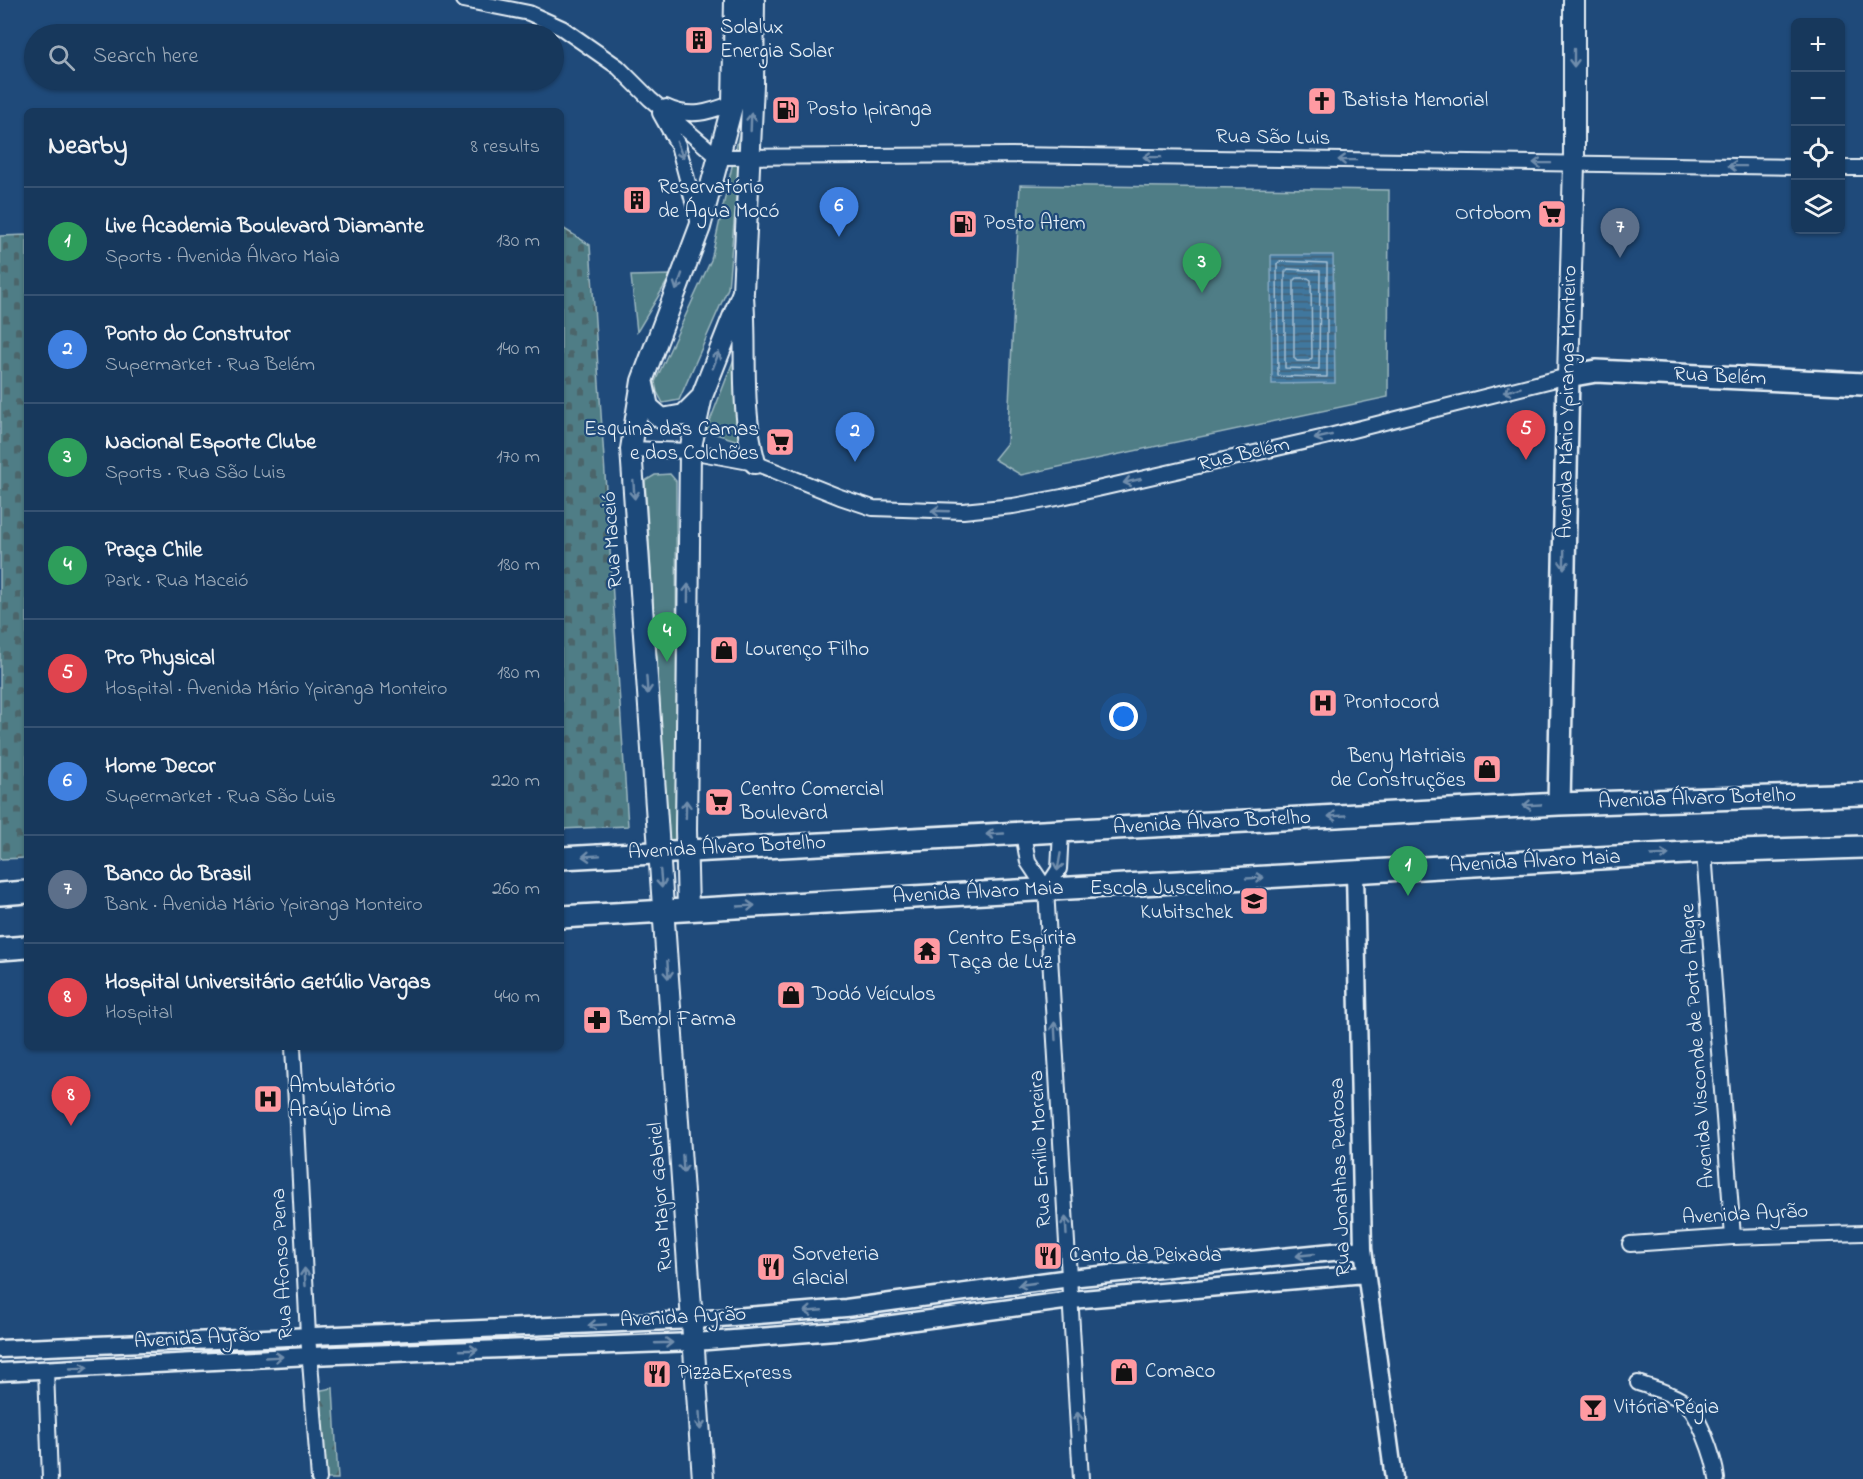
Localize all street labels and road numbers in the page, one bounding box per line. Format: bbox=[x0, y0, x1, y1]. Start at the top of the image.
street label: Rua São Luis bbox=[1215, 122, 1331, 154]
street label: Avenida Mário Ypiranga Monteiro bbox=[1551, 265, 1587, 539]
street label: Rua Belém bbox=[1673, 360, 1767, 394]
street label: Rua Belém bbox=[1195, 430, 1293, 480]
street label: Rua Maceió bbox=[595, 490, 631, 590]
street label: Avenida Álvaro Botelho bbox=[1597, 780, 1797, 817]
street label: Avenida Álvaro Botelho bbox=[1112, 802, 1312, 843]
street label: Avenida Álvaro Botelho bbox=[627, 827, 827, 868]
street label: Avenida Álvaro Maia bbox=[1449, 842, 1621, 881]
street label: Avenida Álvaro Maia bbox=[892, 873, 1064, 912]
street label: Avenida Visconde de Porto Alegre bbox=[1673, 902, 1725, 1189]
street label: Rua Emílio Moreira bbox=[1022, 1069, 1060, 1229]
street label: Rua Jonathas Pedrosa bbox=[1323, 1077, 1359, 1277]
street label: Rua Major Gabriel bbox=[641, 1121, 681, 1273]
street label: Rua Afonso Pena bbox=[264, 1187, 302, 1341]
street label: Avenida Ayrão bbox=[1681, 1197, 1809, 1235]
street label: Avenida Ayrão bbox=[619, 1300, 747, 1338]
street label: Avenida Ayrão bbox=[133, 1321, 261, 1359]

